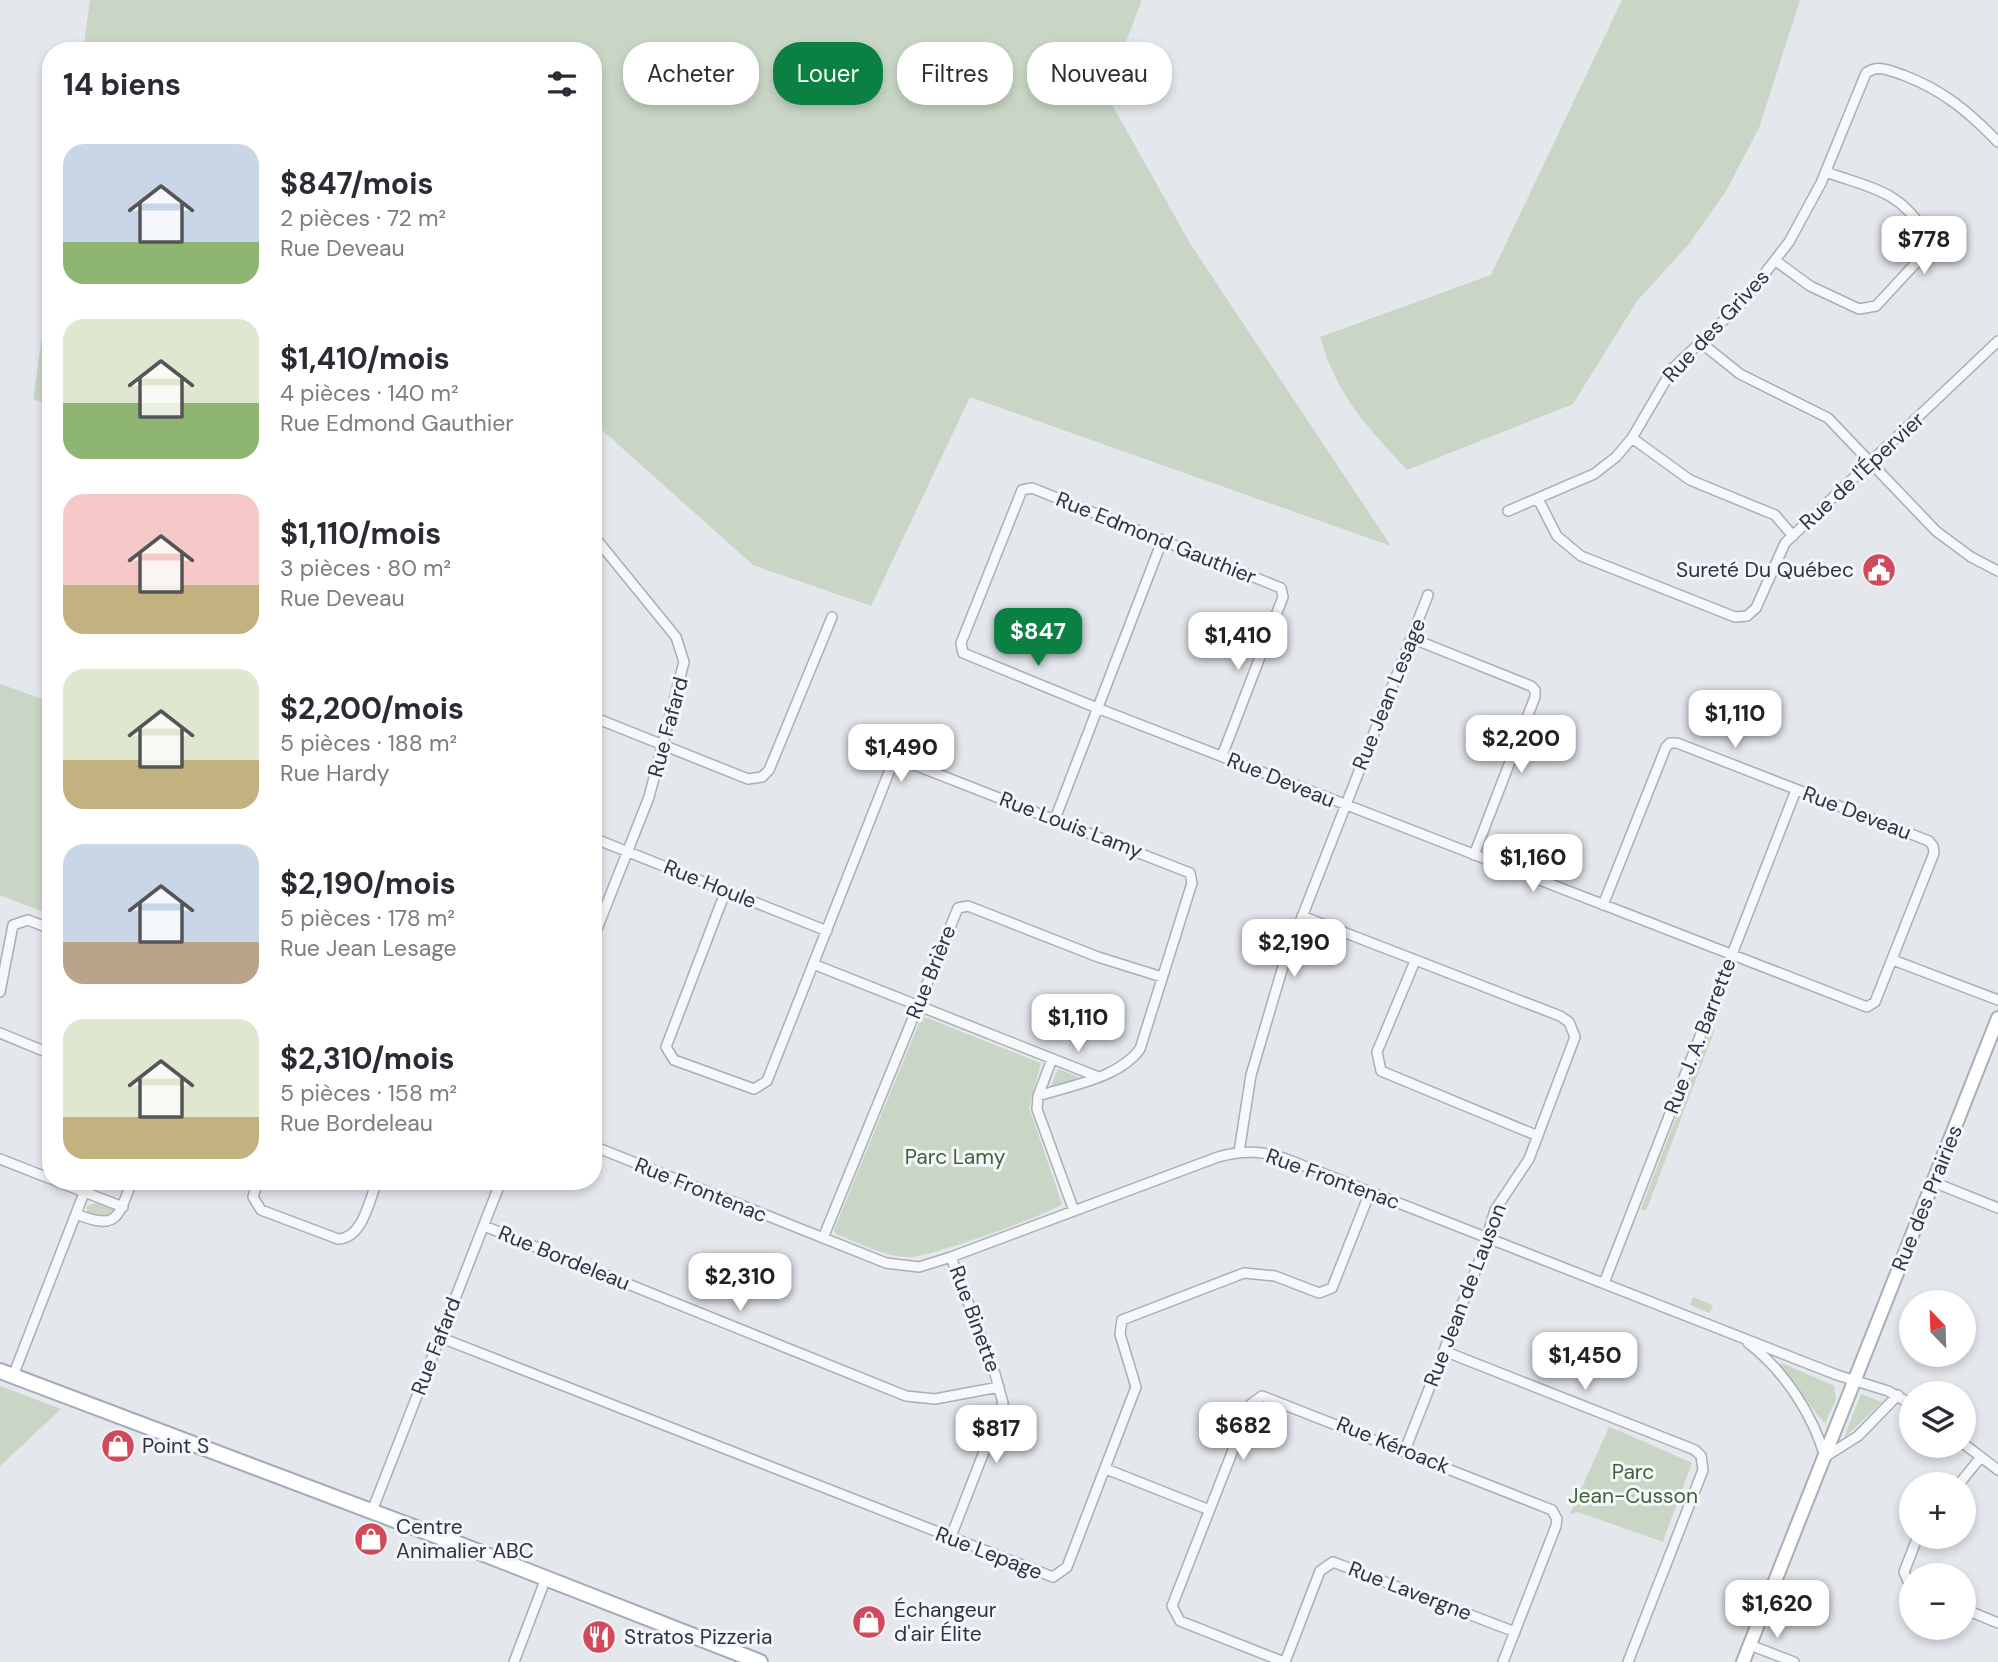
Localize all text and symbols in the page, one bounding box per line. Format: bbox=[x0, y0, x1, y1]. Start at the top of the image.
chip: Acheter bbox=[623, 42, 759, 105]
chip: Louer bbox=[773, 42, 883, 105]
chip: Filtres bbox=[897, 42, 1013, 105]
chip: Nouveau bbox=[1027, 42, 1172, 105]
text: 14 biens bbox=[63, 65, 181, 104]
icon: filters bbox=[543, 65, 581, 103]
text: $847/mois bbox=[280, 164, 433, 203]
icon: home bbox=[119, 172, 203, 256]
text: 2 pièces · 72 m² bbox=[280, 203, 446, 233]
pin: $778 bbox=[1883, 216, 1965, 276]
text: $778 bbox=[1898, 224, 1951, 254]
text: Rue Deveau bbox=[280, 233, 405, 263]
street label: Rue des Grives bbox=[1656, 263, 1776, 389]
text: $1,410/mois bbox=[280, 339, 450, 378]
icon: home bbox=[119, 347, 203, 431]
text: 4 pièces · 140 m² bbox=[280, 378, 459, 408]
street label: Rue de l'Épervier bbox=[1793, 406, 1931, 536]
text: Rue Edmond Gauthier bbox=[280, 408, 514, 438]
street label: Rue Edmond Gauthier bbox=[1052, 485, 1260, 591]
text: $1,110/mois bbox=[280, 514, 441, 553]
icon: home bbox=[119, 522, 203, 606]
public building icon: Sureté Du Québec bbox=[1860, 551, 1898, 589]
text: 3 pièces · 80 m² bbox=[280, 553, 451, 583]
place label: Sureté Du Québec bbox=[1676, 556, 1854, 584]
text: Rue Deveau bbox=[280, 583, 405, 613]
pin: $847 bbox=[997, 608, 1079, 668]
pin: $1,410 bbox=[1181, 612, 1295, 672]
street label: Rue Jean Lesage bbox=[1346, 614, 1432, 774]
text: $847 bbox=[1010, 616, 1066, 646]
text: $1,410 bbox=[1204, 620, 1272, 650]
street label: Rue Fafard bbox=[641, 674, 695, 780]
text: $2,200/mois bbox=[280, 689, 464, 728]
pin: $1,110 bbox=[1678, 690, 1792, 750]
icon: home bbox=[119, 697, 203, 781]
text: $1,110 bbox=[1705, 698, 1765, 728]
pin: $2,200 bbox=[1464, 716, 1578, 775]
text: $2,200 bbox=[1482, 723, 1560, 753]
pin: $1,490 bbox=[844, 724, 958, 784]
text: 5 pièces · 188 m² bbox=[280, 728, 457, 758]
text: $1,490 bbox=[864, 732, 938, 762]
street label: Rue Deveau bbox=[1223, 746, 1339, 814]
text: Rue Hardy bbox=[280, 758, 389, 788]
street label: Rue Deveau bbox=[1799, 780, 1915, 846]
street label: Rue Louis Lamy bbox=[996, 785, 1147, 865]
pin: $1,160 bbox=[1476, 834, 1590, 894]
text: $1,160 bbox=[1499, 842, 1567, 872]
street label: Rue Houle bbox=[660, 853, 760, 915]
text: $2,190/mois bbox=[280, 864, 456, 903]
icon: home bbox=[119, 872, 203, 956]
text: 5 pièces · 178 m² bbox=[280, 903, 455, 933]
pin: $2,190 bbox=[1237, 920, 1351, 979]
street label: Rue Brière bbox=[900, 921, 962, 1023]
text: $2,190 bbox=[1258, 927, 1330, 957]
text: Rue Jean Lesage bbox=[280, 933, 457, 963]
street label: Rue J. A. Barrette bbox=[1657, 954, 1743, 1118]
pin: $1,110 bbox=[1021, 995, 1135, 1054]
text: $1,110 bbox=[1048, 1002, 1108, 1032]
text: $2,310/mois bbox=[280, 1039, 454, 1078]
icon: home bbox=[119, 1047, 203, 1131]
text: 5 pièces · 158 m² bbox=[280, 1078, 457, 1108]
text: Rue Bordeleau bbox=[280, 1108, 433, 1138]
street label: Rue des Prairies bbox=[1885, 1121, 1969, 1275]
street label: Rue Frontenac bbox=[1262, 1142, 1404, 1216]
park label: Parc Lamy bbox=[905, 1143, 1006, 1171]
street label: Rue Frontenac bbox=[631, 1151, 771, 1229]
street label: Rue Jean de Lauson bbox=[1417, 1200, 1513, 1390]
street label: Rue Bordeleau bbox=[494, 1219, 634, 1297]
pin: $2,310 bbox=[683, 1254, 797, 1313]
text: $2,310 bbox=[704, 1261, 776, 1291]
street label: Rue Binette bbox=[943, 1262, 1007, 1376]
north arrow bbox=[1899, 1290, 1976, 1367]
map controls bbox=[1899, 1290, 1976, 1640]
street label: Rue Fafard bbox=[405, 1293, 467, 1399]
pin: $1,450 bbox=[1528, 1332, 1642, 1392]
text: $1,450 bbox=[1548, 1340, 1622, 1370]
button: layers bbox=[1899, 1381, 1976, 1458]
pin: $682 bbox=[1202, 1402, 1284, 1462]
pin: $817 bbox=[955, 1406, 1037, 1465]
text: $682 bbox=[1215, 1410, 1271, 1440]
street label: Rue Kéroack bbox=[1332, 1410, 1454, 1480]
text: $817 bbox=[972, 1413, 1020, 1443]
shop icon: Point S bbox=[99, 1427, 137, 1465]
place label: Point S bbox=[142, 1432, 209, 1460]
park label: Parc Jean-Cusson bbox=[1568, 1458, 1698, 1510]
button: + bbox=[1899, 1472, 1976, 1549]
place label: Centre Animalier ABC bbox=[396, 1513, 534, 1565]
shop icon: Centre Animalier ABC bbox=[352, 1520, 390, 1558]
street label: Rue Lepage bbox=[932, 1520, 1047, 1586]
street label: Rue Lavergne bbox=[1344, 1555, 1476, 1627]
button: − bbox=[1899, 1563, 1976, 1640]
pin: $1,620 bbox=[1720, 1580, 1834, 1640]
text: $1,620 bbox=[1741, 1588, 1813, 1618]
place label: Échangeur d'air Élite bbox=[894, 1596, 997, 1648]
shop icon: Échangeur d'air Élite bbox=[850, 1603, 888, 1641]
restaurant icon: Stratos Pizzeria bbox=[580, 1618, 618, 1656]
place label: Stratos Pizzeria bbox=[624, 1623, 772, 1651]

